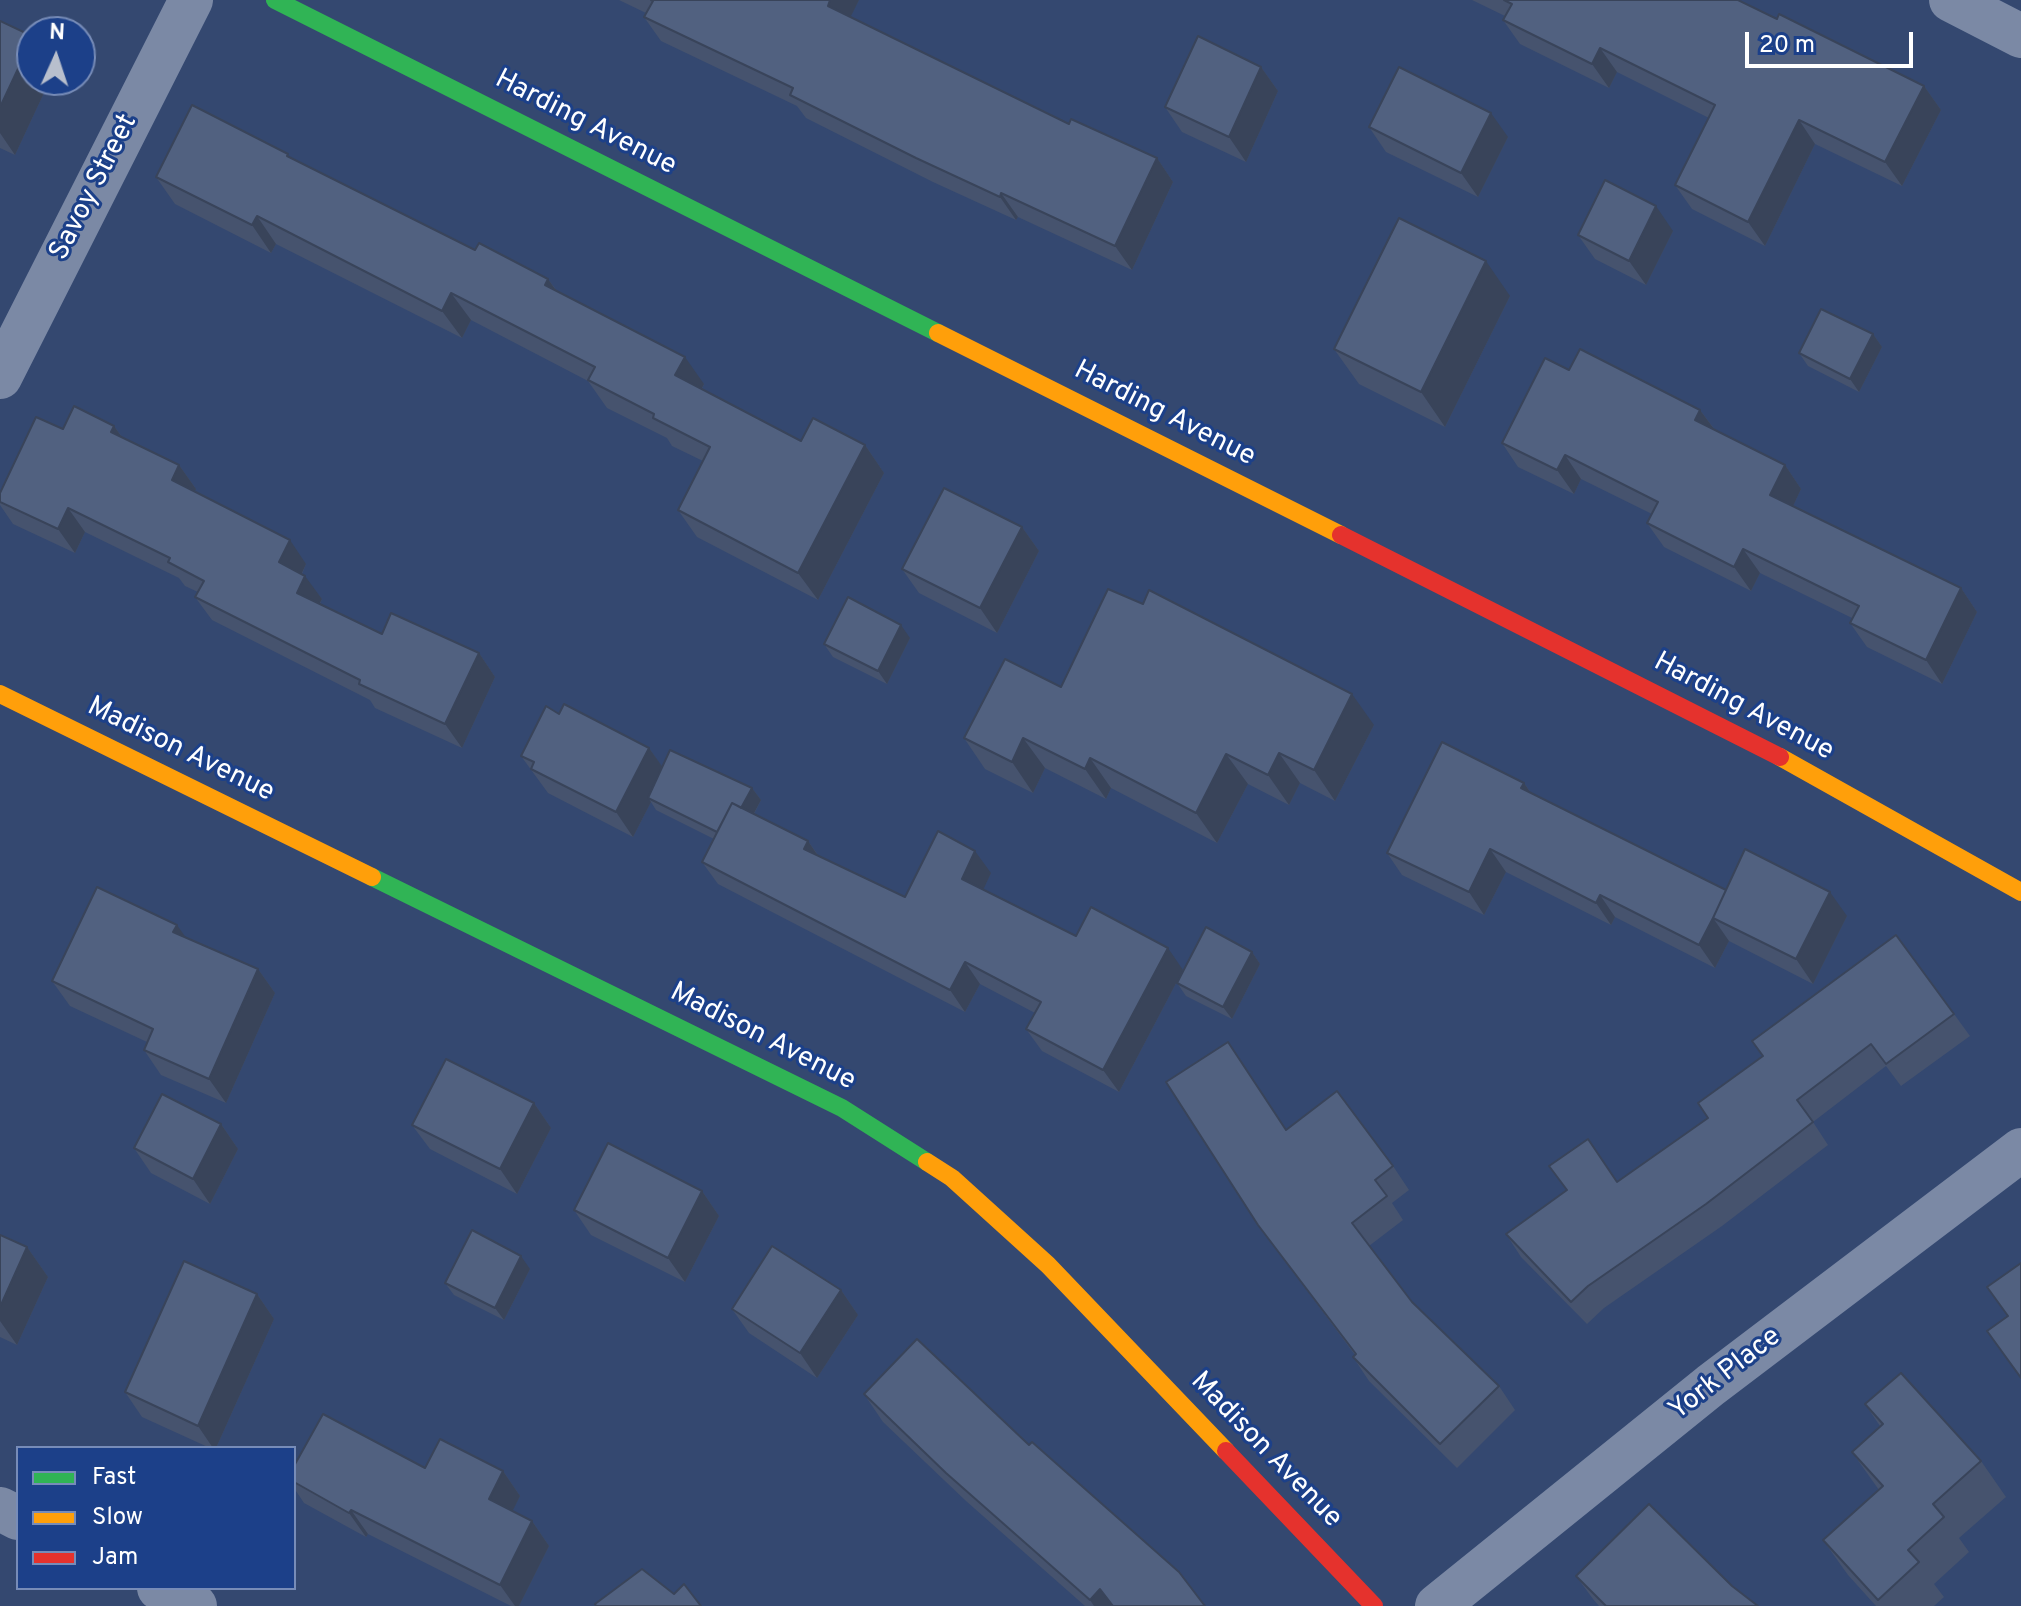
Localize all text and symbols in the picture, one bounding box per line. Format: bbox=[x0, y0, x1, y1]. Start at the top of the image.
north arrow bbox=[16, 16, 96, 96]
scale bar bbox=[1749, 16, 1917, 66]
text: N bbox=[49, 20, 66, 47]
text: 20 m bbox=[1759, 31, 1815, 61]
street label: Harding Avenue bbox=[489, 64, 681, 184]
street label: Savoy Street bbox=[44, 109, 146, 267]
street label: Harding Avenue bbox=[1068, 355, 1260, 475]
street label: Harding Avenue bbox=[1647, 646, 1839, 770]
street label: Madison Avenue bbox=[81, 691, 279, 811]
street label: Madison Avenue bbox=[664, 977, 860, 1099]
street label: York Place bbox=[1663, 1321, 1789, 1429]
street label: Madison Avenue bbox=[1182, 1366, 1348, 1536]
legend bbox=[16, 1446, 296, 1590]
text: Fast bbox=[92, 1463, 136, 1493]
text: Slow bbox=[92, 1503, 143, 1533]
text: Jam bbox=[92, 1543, 138, 1573]

